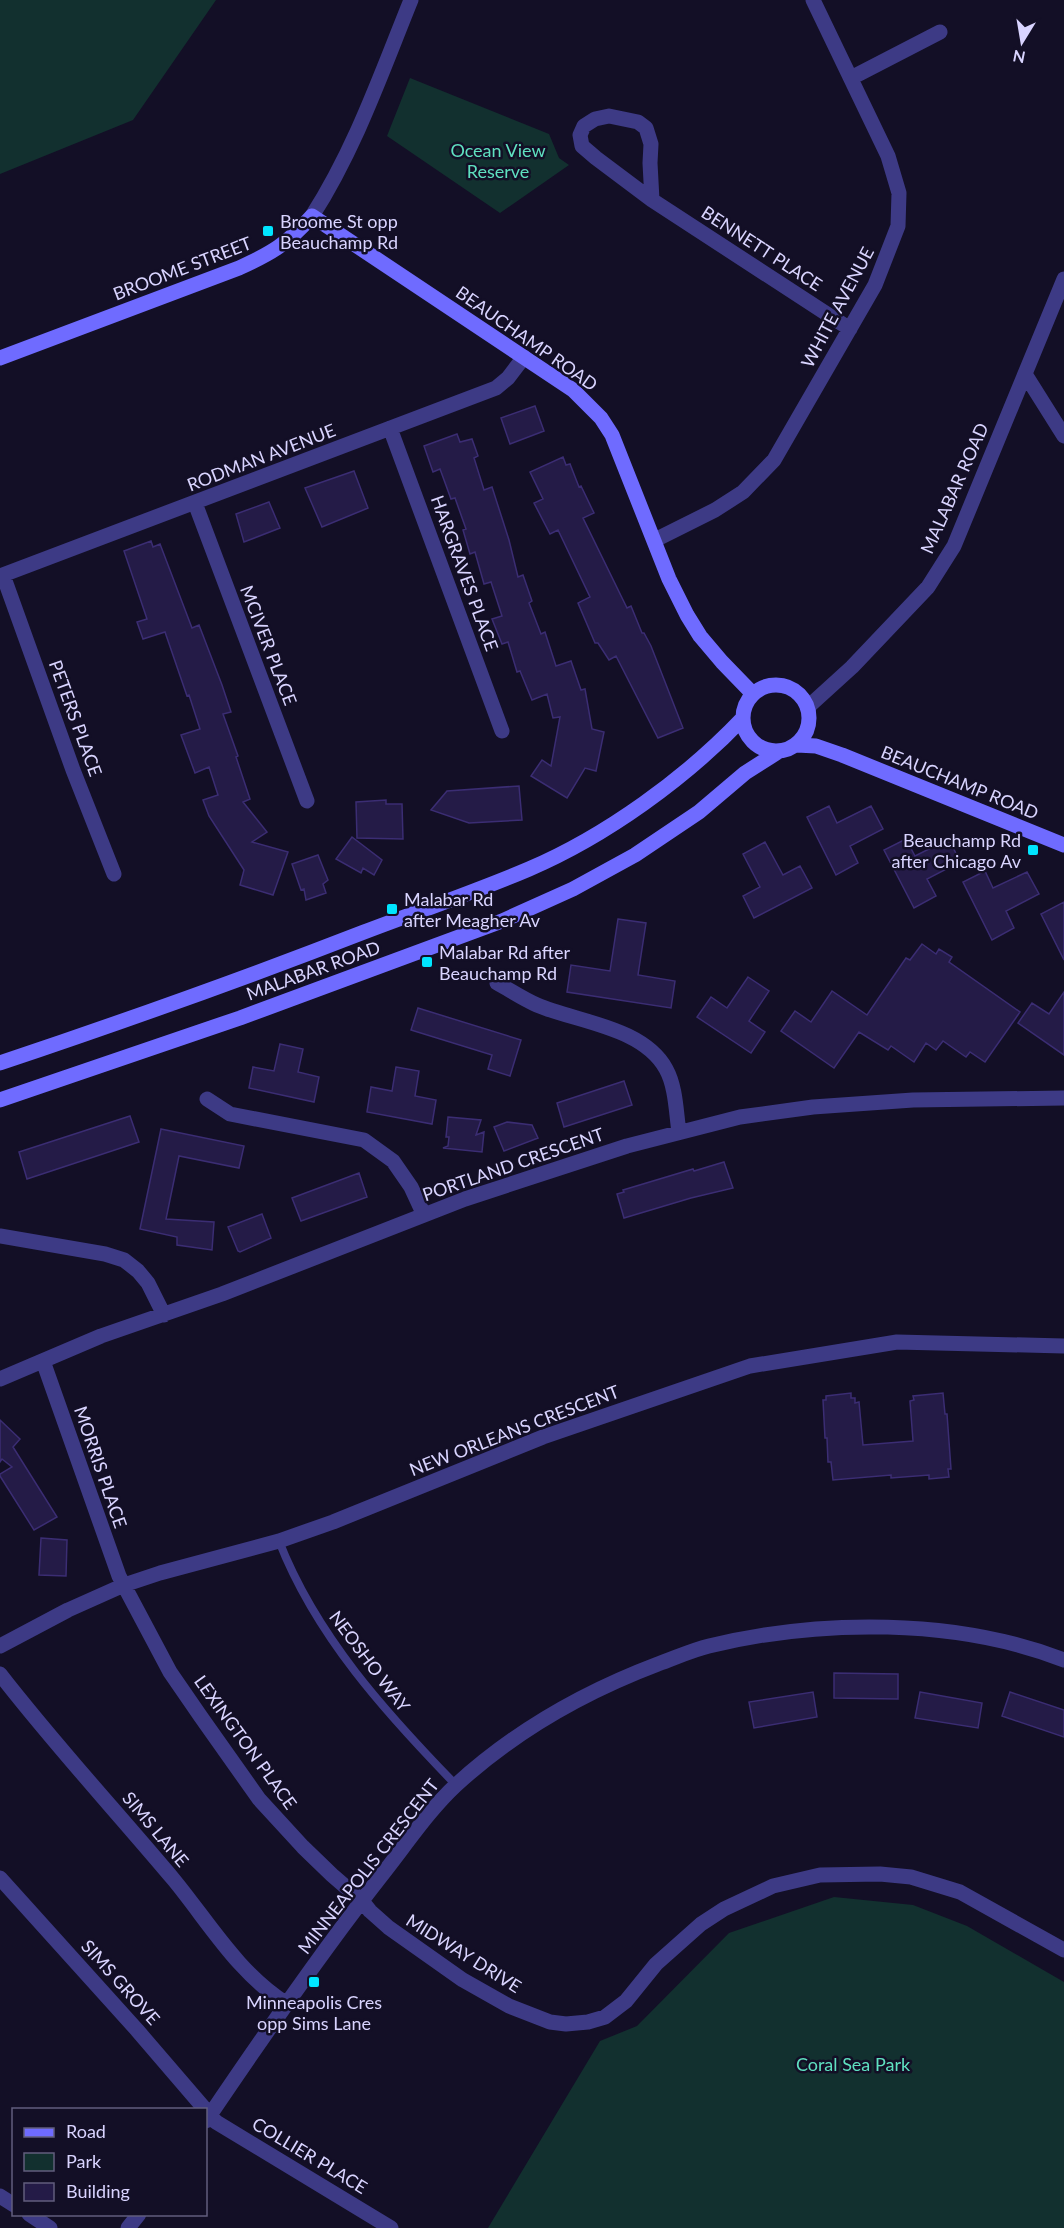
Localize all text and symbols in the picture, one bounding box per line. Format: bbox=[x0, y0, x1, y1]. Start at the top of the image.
north arrow bbox=[992, 12, 1052, 72]
text: N bbox=[1011, 47, 1027, 68]
park label: Ocean View Reserve bbox=[450, 139, 546, 182]
street label: BENNETT PLACE bbox=[697, 201, 827, 295]
place label: Broome St opp Beauchamp Rd bbox=[280, 210, 398, 253]
marker: Broome St opp Beauchamp Rd bbox=[261, 224, 275, 238]
street label: BROOME STREET bbox=[110, 231, 255, 305]
street label: WHITE AVENUE bbox=[796, 243, 878, 371]
street label: BEAUCHAMP ROAD bbox=[452, 281, 602, 395]
street label: RODMAN AVENUE bbox=[184, 419, 338, 495]
street label: MALABAR ROAD bbox=[915, 419, 993, 557]
street label: HARGRAVES PLACE bbox=[427, 492, 503, 654]
street label: MCIVER PLACE bbox=[236, 582, 302, 708]
street label: PETERS PLACE bbox=[45, 657, 107, 779]
street label: BEAUCHAMP ROAD bbox=[878, 740, 1042, 824]
place label: Beauchamp Rd after Chicago Av bbox=[892, 829, 1022, 872]
marker: Beauchamp Rd after Chicago Av bbox=[1026, 843, 1040, 857]
place label: Malabar Rd after Meagher Av bbox=[404, 888, 541, 931]
marker: Malabar Rd after Meagher Av bbox=[385, 902, 399, 916]
street label: MALABAR ROAD bbox=[243, 936, 383, 1004]
place label: Malabar Rd after Beauchamp Rd bbox=[439, 941, 570, 984]
marker: Malabar Rd after Beauchamp Rd bbox=[420, 955, 434, 969]
street label: PORTLAND CRESCENT bbox=[419, 1122, 607, 1205]
street label: NEW ORLEANS CRESCENT bbox=[406, 1380, 622, 1480]
street label: MORRIS PLACE bbox=[70, 1403, 132, 1531]
street label: NEOSHO WAY bbox=[325, 1606, 416, 1716]
street label: LEXINGTON PLACE bbox=[190, 1671, 302, 1813]
street label: MINNEAPOLIS CRESCENT bbox=[293, 1774, 443, 1958]
street label: SIMS LANE bbox=[118, 1787, 194, 1871]
street label: MIDWAY DRIVE bbox=[402, 1909, 526, 1997]
street label: SIMS GROVE bbox=[77, 1935, 165, 2029]
marker: Minneapolis Cres opp Sims Lane bbox=[307, 1975, 321, 1989]
place label: Minneapolis Cres opp Sims Lane bbox=[246, 1991, 382, 2034]
park label: Coral Sea Park bbox=[796, 2053, 911, 2075]
legend bbox=[12, 2108, 207, 2216]
street label: COLLIER PLACE bbox=[248, 2112, 372, 2198]
text: Road bbox=[66, 2120, 106, 2142]
text: Park bbox=[66, 2150, 102, 2172]
text: Building bbox=[66, 2180, 130, 2202]

